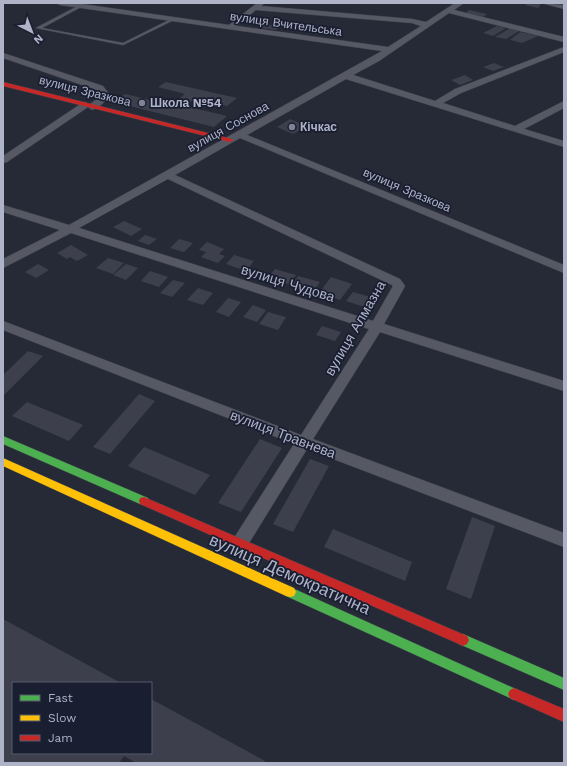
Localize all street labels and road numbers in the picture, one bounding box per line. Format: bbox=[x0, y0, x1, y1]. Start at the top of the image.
street label: вулиця Вчительська bbox=[229, 9, 343, 39]
street label: вулиця Зразкова bbox=[38, 73, 133, 109]
street label: вулиця Соснова bbox=[185, 99, 271, 155]
street label: вулиця Зразкова bbox=[361, 165, 453, 215]
street label: вулиця Чудова bbox=[239, 261, 337, 305]
street label: вулиця Алмазна bbox=[321, 278, 389, 378]
street label: вулиця Травнева bbox=[228, 407, 338, 462]
street label: вулиця Демократична bbox=[206, 529, 374, 619]

